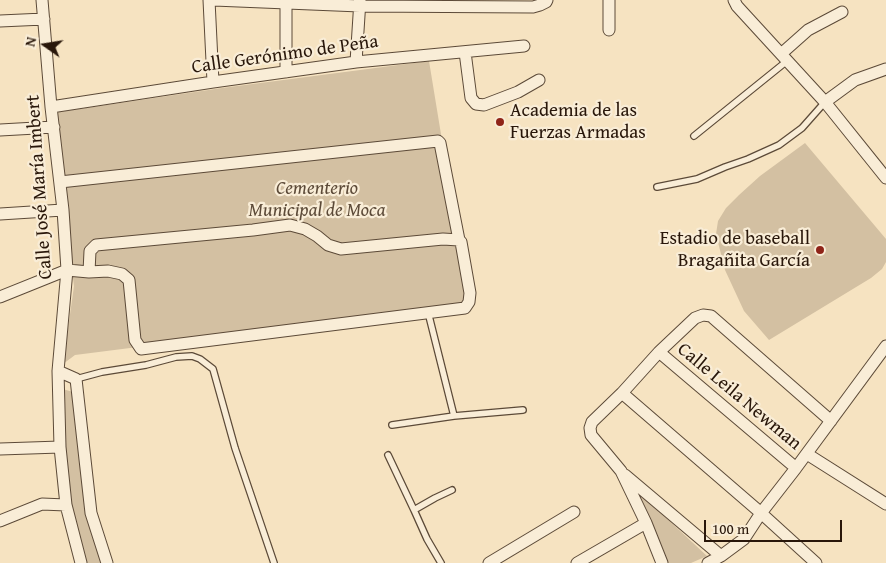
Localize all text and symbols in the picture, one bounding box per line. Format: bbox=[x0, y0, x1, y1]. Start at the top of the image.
north arrow bbox=[20, 20, 70, 70]
street label: Calle Gerónimo de Peña bbox=[190, 31, 380, 79]
text: N bbox=[20, 35, 41, 48]
street label: Calle José María Imbert bbox=[22, 94, 58, 280]
place label: Academia de las Fuerzas Armadas bbox=[510, 100, 646, 144]
marker: Academia de las Fuerzas Armadas bbox=[494, 116, 506, 128]
park label: Cementerio Municipal de Moca bbox=[249, 178, 385, 222]
place label: Estadio de baseball Bragañita García bbox=[660, 228, 810, 272]
marker: Estadio de baseball Bragañita García bbox=[814, 244, 826, 256]
street label: Calle Leila Newman bbox=[672, 338, 806, 456]
scale bar bbox=[706, 510, 844, 542]
text: 100 m bbox=[712, 518, 749, 539]

